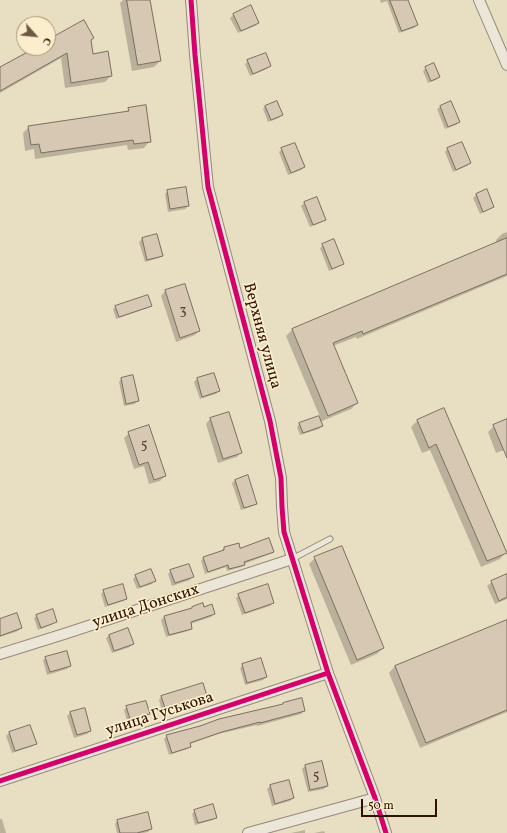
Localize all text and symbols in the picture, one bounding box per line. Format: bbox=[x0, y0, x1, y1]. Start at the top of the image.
north arrow bbox=[16, 16, 56, 56]
text: С bbox=[38, 35, 55, 48]
street label: Верхняя улица bbox=[238, 281, 284, 391]
house number: 3 bbox=[179, 303, 187, 319]
house number: 5 bbox=[141, 437, 147, 453]
street label: улица Донских bbox=[90, 581, 202, 633]
street label: улица Гуськова bbox=[104, 689, 216, 741]
house number: 5 bbox=[313, 768, 319, 784]
scale bar bbox=[363, 791, 439, 817]
text: 50 m bbox=[368, 798, 394, 814]

